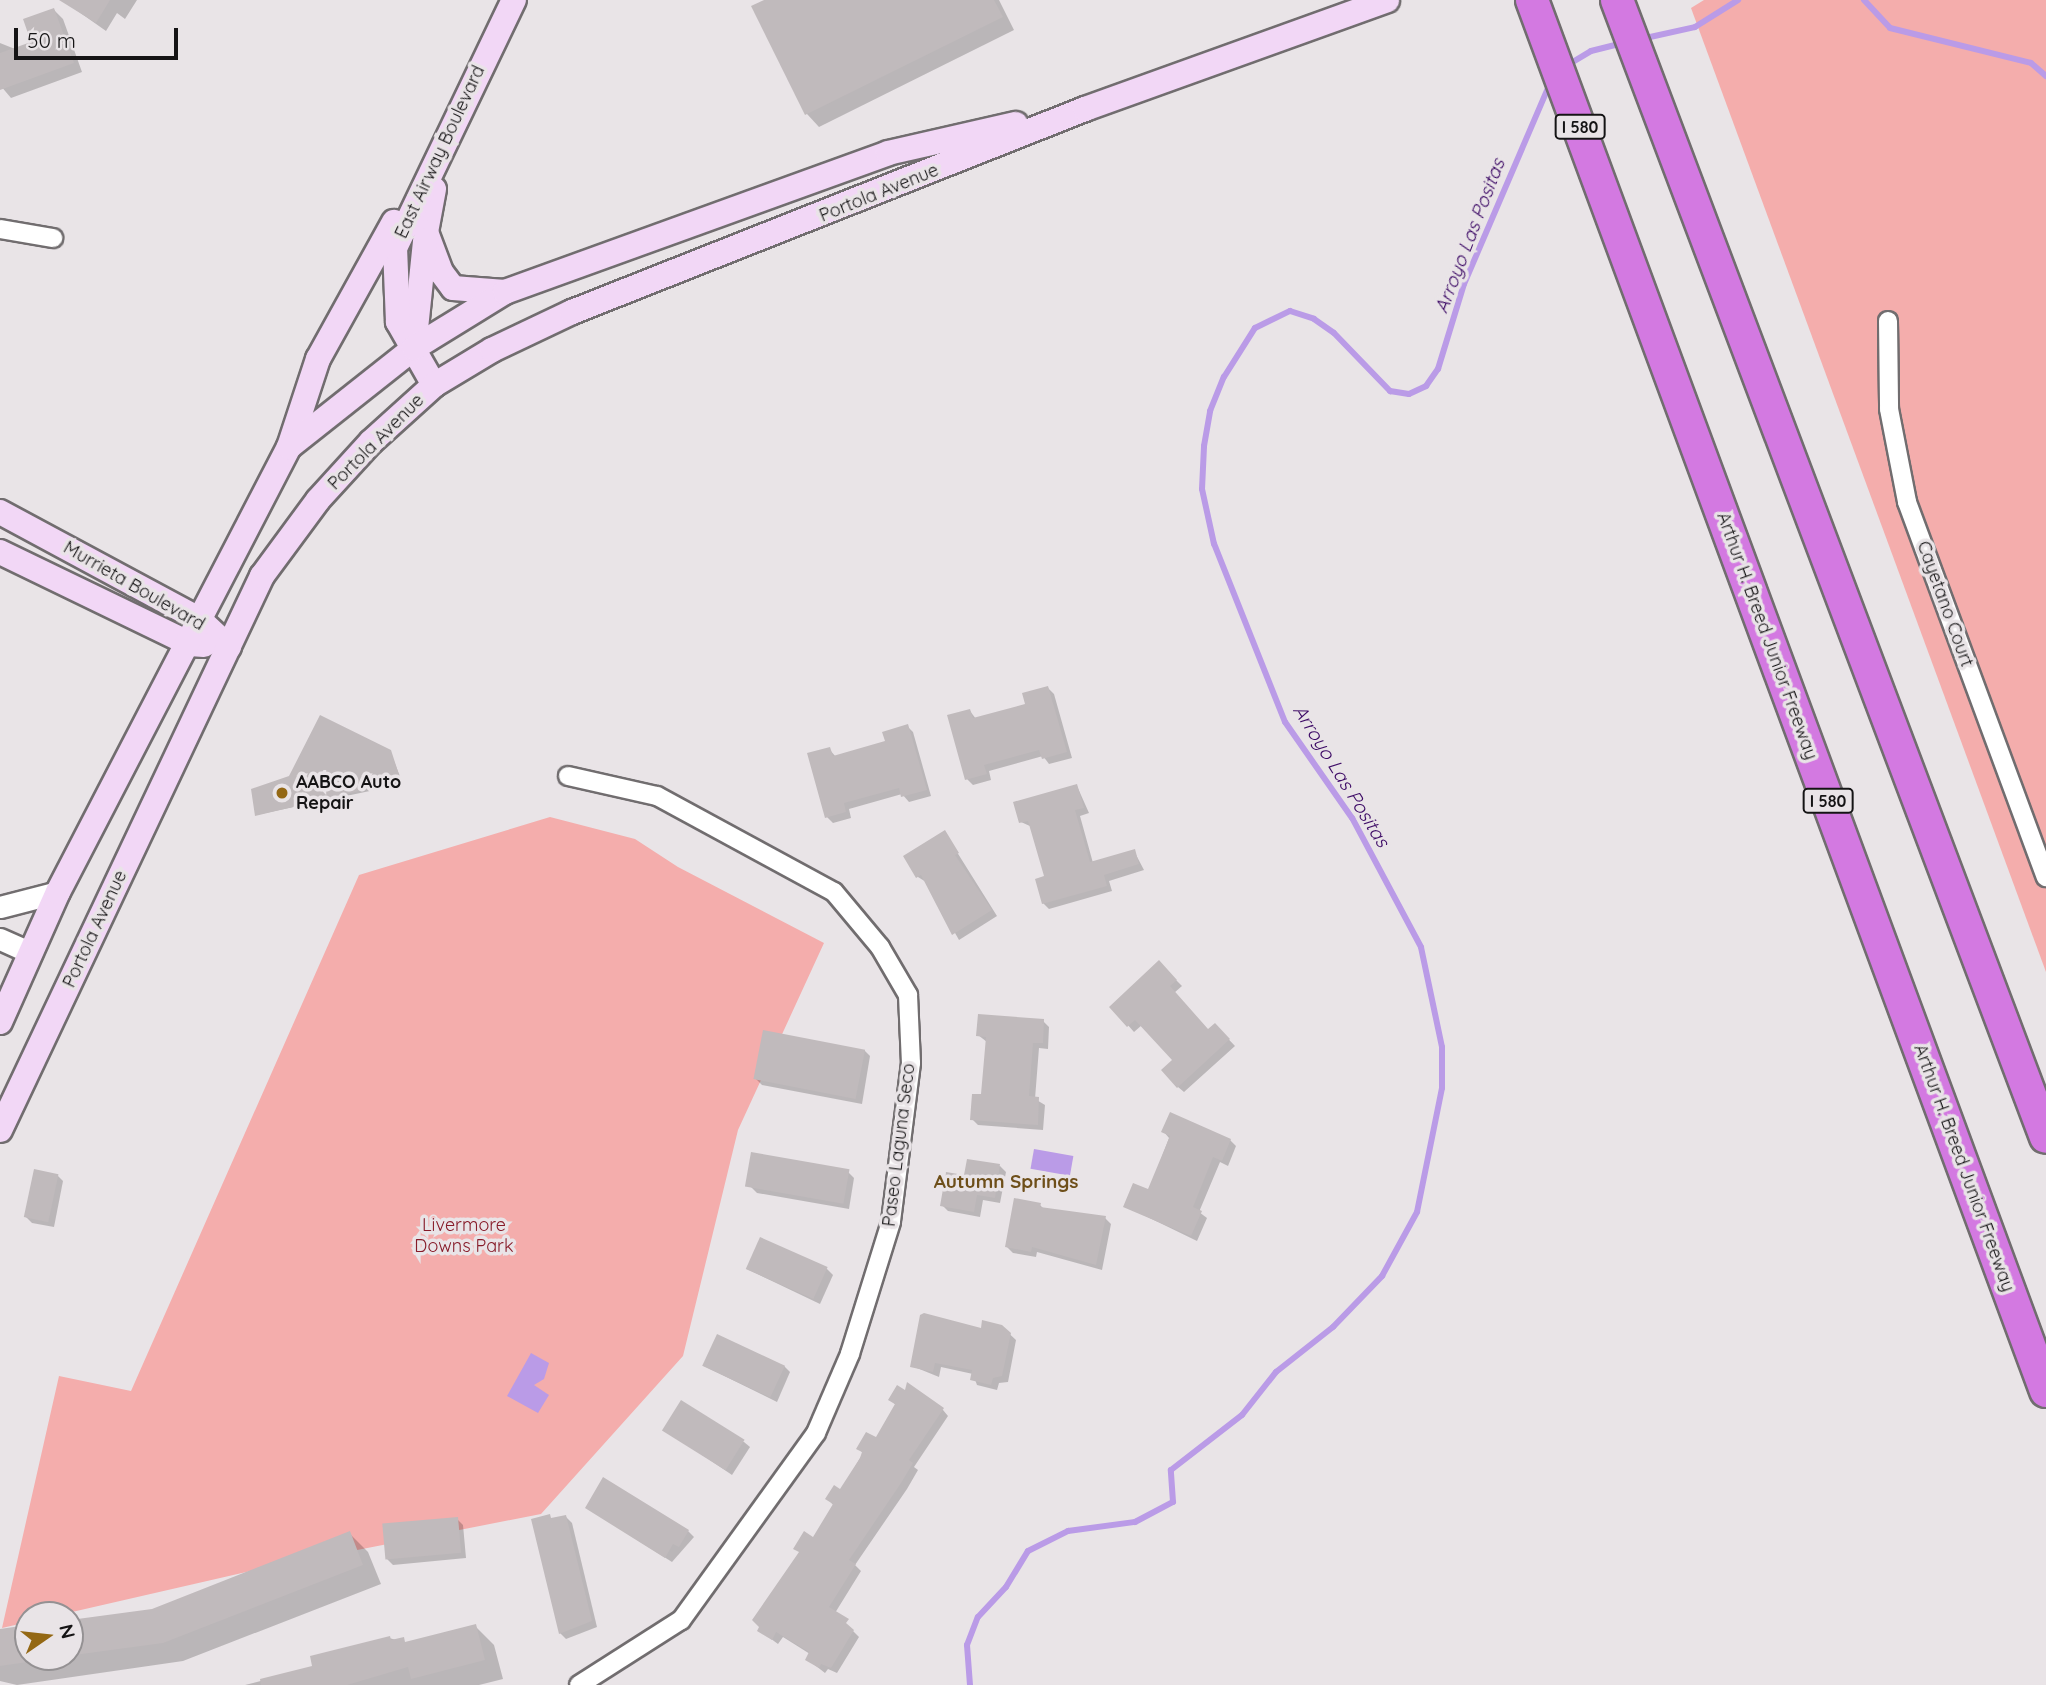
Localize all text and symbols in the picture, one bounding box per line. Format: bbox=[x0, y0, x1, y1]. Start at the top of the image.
scale bar bbox=[18, 14, 182, 58]
text: 50 m bbox=[27, 27, 76, 53]
street label: East Airway Boulevard bbox=[390, 62, 490, 242]
road number: I 580 bbox=[1554, 114, 1606, 140]
water label: Arroyo Las Positas bbox=[1430, 156, 1510, 316]
street label: Portola Avenue bbox=[816, 159, 942, 227]
street label: Portola Avenue bbox=[324, 390, 428, 494]
street label: Arthur H. Breed Junior Freeway bbox=[1712, 509, 1822, 763]
street label: Murrieta Boulevard bbox=[59, 537, 209, 635]
street label: Cayetano Court bbox=[1912, 538, 1978, 670]
water label: Arroyo Las Positas bbox=[1288, 701, 1394, 851]
place label: AABCO Auto Repair bbox=[296, 772, 401, 814]
marker: AABCO Auto Repair bbox=[274, 785, 290, 801]
road number: I 580 bbox=[1802, 788, 1854, 814]
street label: Portola Avenue bbox=[58, 867, 132, 991]
street label: Arthur H. Breed Junior Freeway bbox=[1909, 1041, 2019, 1295]
street label: Paseo Laguna Seco bbox=[878, 1062, 920, 1228]
district label: Autumn Springs bbox=[934, 1171, 1078, 1193]
park label: Livermore Downs Park bbox=[414, 1215, 514, 1258]
north arrow bbox=[14, 1601, 84, 1671]
text: N bbox=[54, 1622, 81, 1641]

